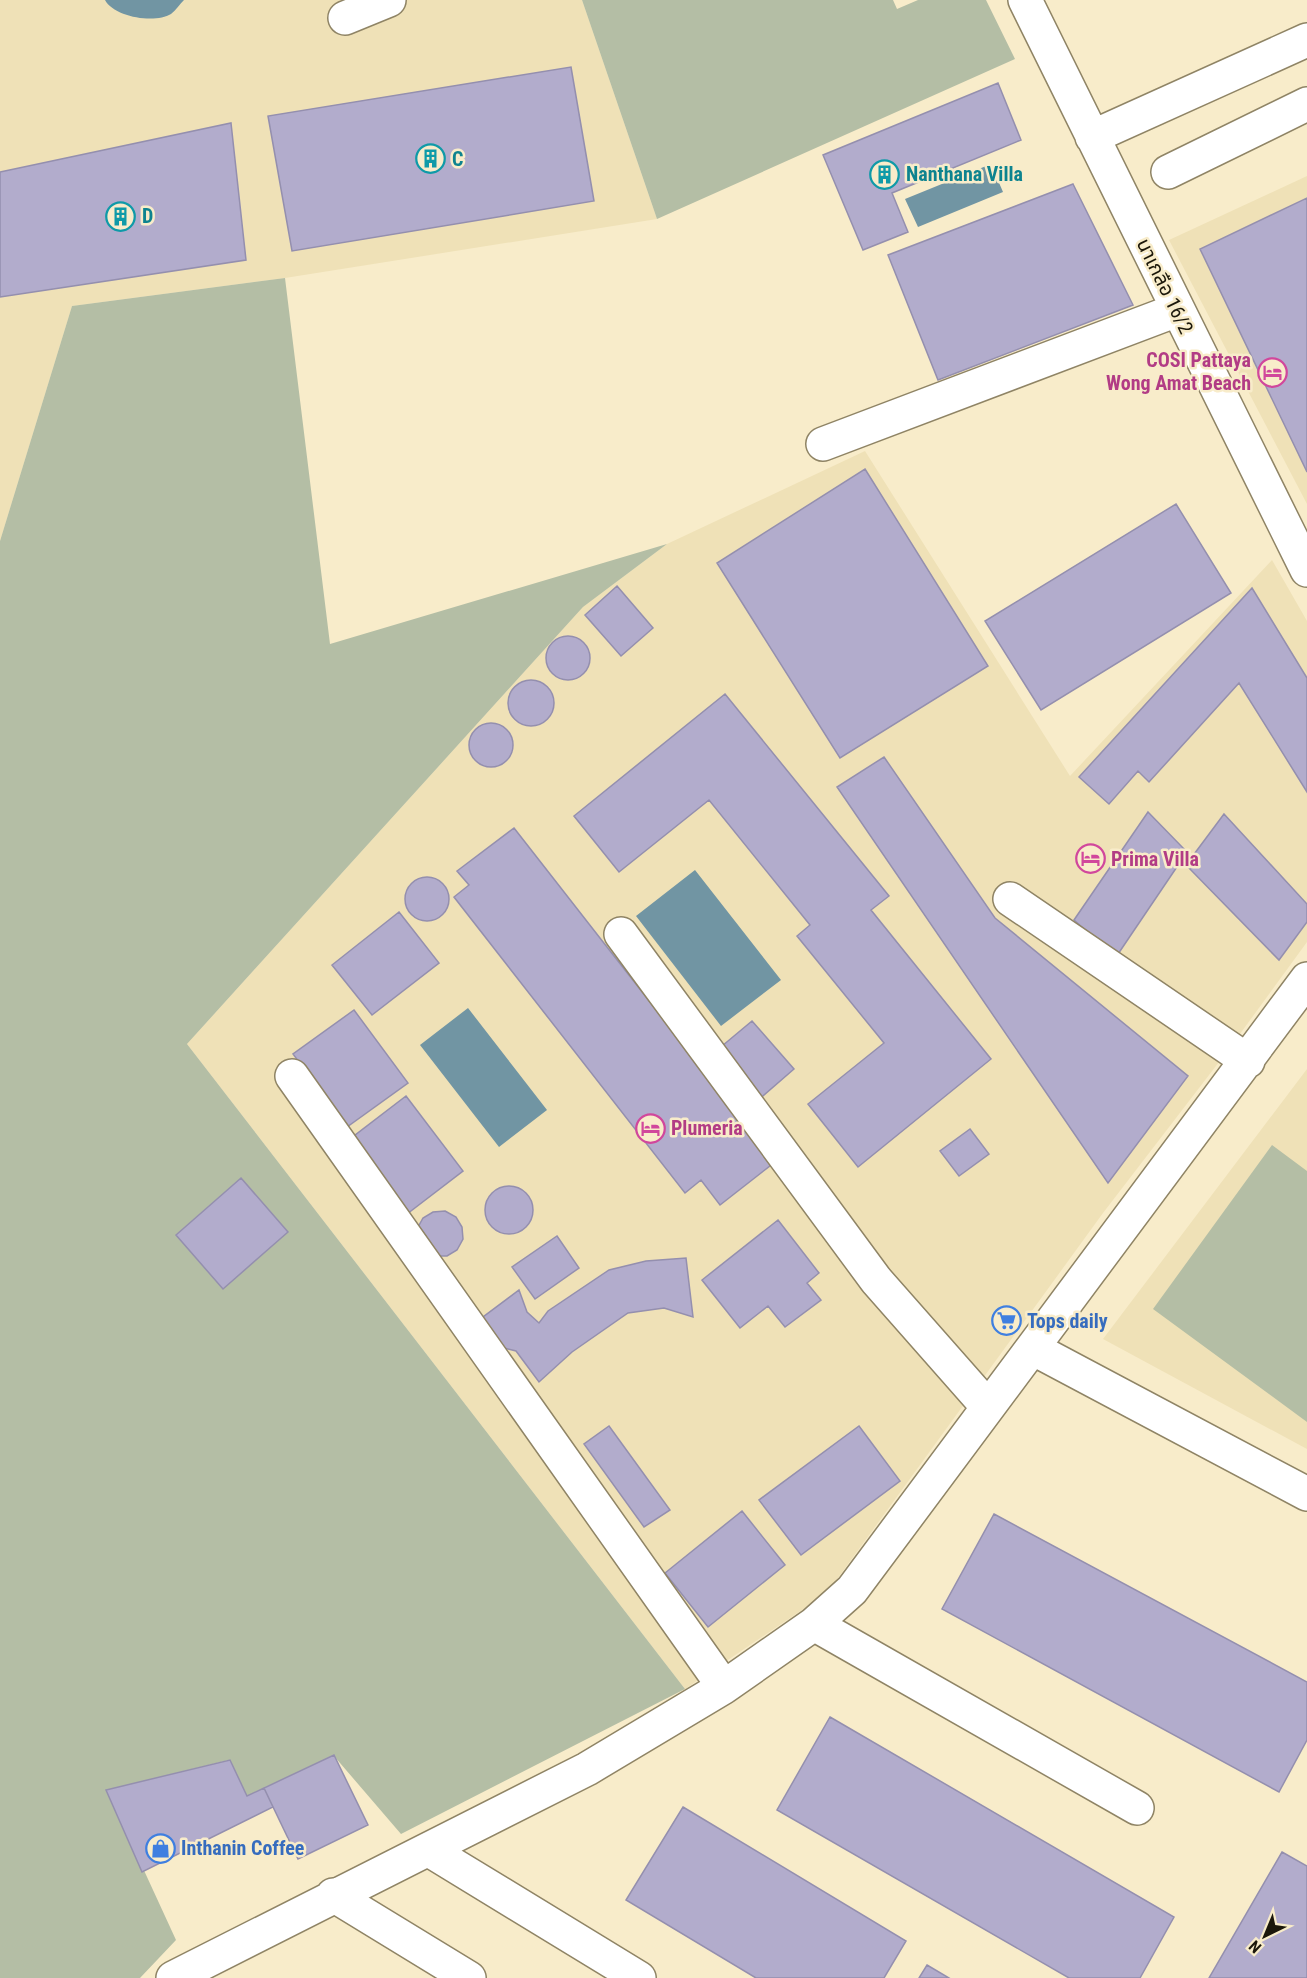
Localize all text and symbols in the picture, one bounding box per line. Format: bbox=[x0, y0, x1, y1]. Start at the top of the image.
building icon: C bbox=[415, 143, 447, 175]
place label: C bbox=[452, 147, 463, 171]
building icon: Nanthana Villa bbox=[869, 158, 901, 190]
place label: Nanthana Villa bbox=[906, 162, 1023, 186]
building icon: D bbox=[105, 200, 137, 232]
place label: D bbox=[142, 204, 153, 228]
street label: นาเกลือ 16/2 bbox=[1132, 235, 1198, 338]
place label: COSI Pattaya Wong Amat Beach bbox=[1106, 348, 1251, 395]
hotel icon: COSI Pattaya Wong Amat Beach bbox=[1256, 356, 1288, 388]
hotel icon: Prima Villa bbox=[1074, 843, 1106, 875]
place label: Prima Villa bbox=[1111, 847, 1199, 871]
hotel icon: Plumeria bbox=[634, 1112, 666, 1144]
place label: Plumeria bbox=[671, 1116, 743, 1140]
supermarket icon: Tops daily bbox=[990, 1305, 1022, 1337]
place label: Tops daily bbox=[1027, 1309, 1108, 1333]
shop icon: Inthanin Coffee bbox=[144, 1832, 176, 1864]
place label: Inthanin Coffee bbox=[181, 1836, 304, 1860]
north arrow bbox=[1235, 1906, 1295, 1966]
text: N bbox=[1245, 1936, 1265, 1957]

